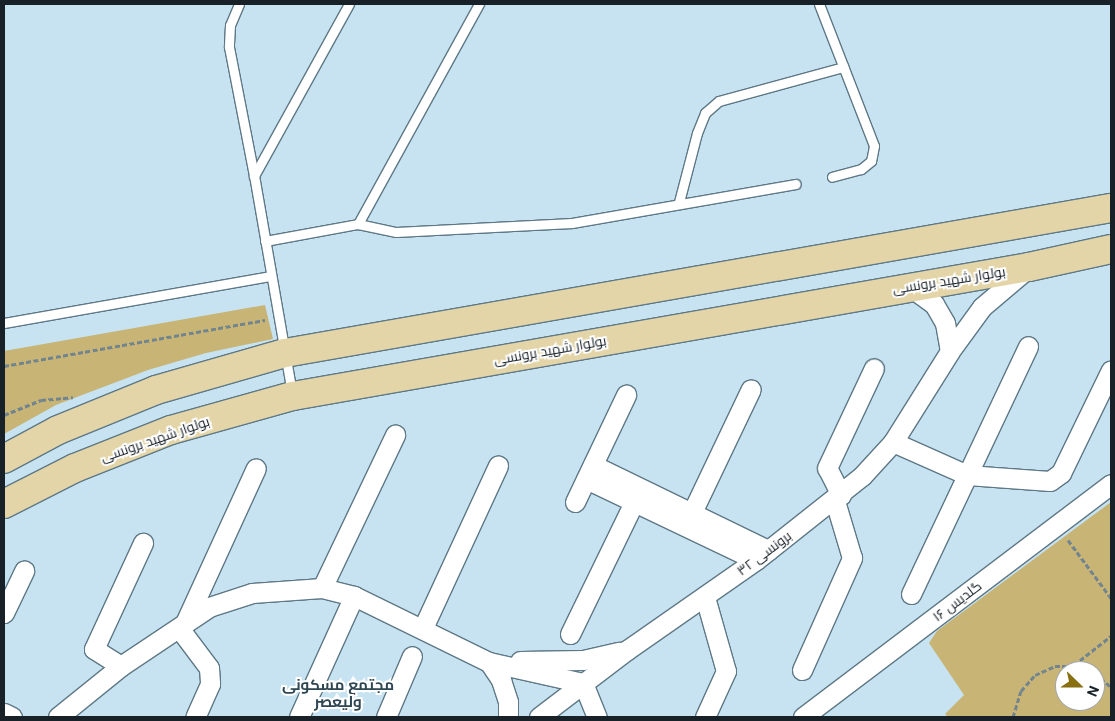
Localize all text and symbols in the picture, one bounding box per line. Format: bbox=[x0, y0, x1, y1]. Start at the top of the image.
street label: بولوار شهید برونسی bbox=[891, 263, 1007, 297]
street label: بولوار شهید برونسی bbox=[492, 332, 608, 368]
street label: بولوار شهید برونسی bbox=[98, 412, 212, 466]
street label: برونسی ۳۲ bbox=[733, 527, 795, 579]
street label: گلدیس ۱۶ bbox=[929, 577, 985, 625]
north arrow bbox=[1055, 661, 1105, 711]
district label: مجتمع مسکونی ولیعصر bbox=[282, 676, 394, 711]
text: N bbox=[1084, 684, 1102, 699]

